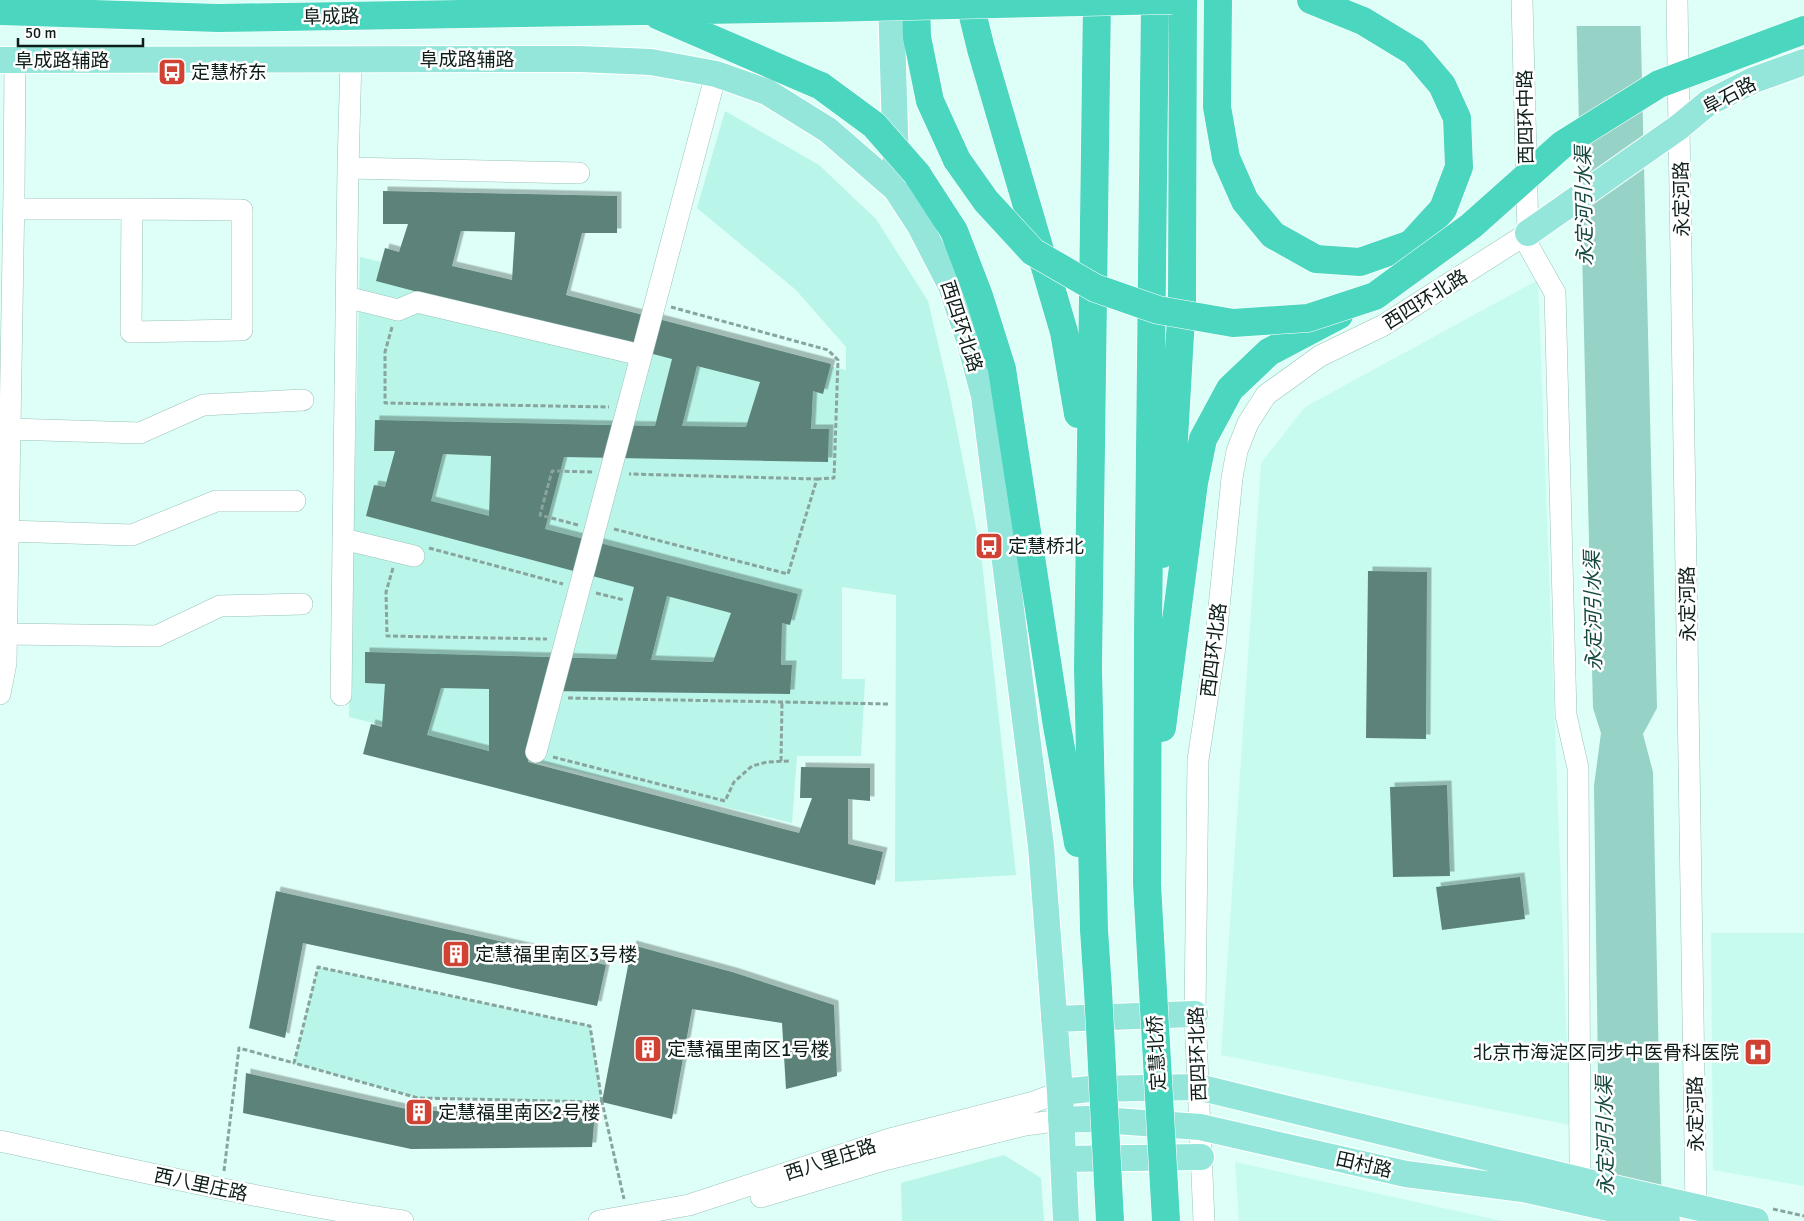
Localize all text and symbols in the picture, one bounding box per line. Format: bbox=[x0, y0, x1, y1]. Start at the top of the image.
street label: 阜成路 bbox=[302, 5, 360, 29]
scale bar bbox=[18, 15, 142, 47]
text: 50 m bbox=[25, 24, 56, 42]
street label: 阜成路辅路 bbox=[419, 48, 515, 72]
street label: 阜成路辅路 bbox=[14, 49, 110, 73]
bus stop icon: 定慧桥东 bbox=[157, 57, 187, 87]
place label: 定慧桥东 bbox=[191, 61, 267, 85]
street label: 西四环中路 bbox=[1513, 69, 1539, 165]
street label: 阜石路 bbox=[1699, 72, 1760, 120]
water label: 永定河引水渠 bbox=[1571, 143, 1598, 266]
street label: 永定河路 bbox=[1669, 161, 1695, 237]
street label: 西四环北路 bbox=[1379, 264, 1472, 335]
street label: 西四环北路 bbox=[935, 277, 987, 375]
bus stop icon: 定慧桥北 bbox=[974, 531, 1004, 561]
place label: 定慧桥北 bbox=[1008, 535, 1084, 559]
water label: 永定河引水渠 bbox=[1580, 548, 1607, 671]
street label: 永定河路 bbox=[1675, 566, 1701, 642]
street label: 西四环北路 bbox=[1196, 602, 1232, 699]
building icon: 定慧福里南区3号楼 bbox=[441, 939, 471, 969]
place label: 定慧福里南区3号楼 bbox=[475, 943, 637, 967]
street label: 西四环北路 bbox=[1184, 1006, 1212, 1102]
street label: 定慧北桥 bbox=[1143, 1014, 1171, 1092]
building icon: 定慧福里南区1号楼 bbox=[633, 1034, 663, 1064]
hospital icon: 北京市海淀区同步中医骨科医院 bbox=[1743, 1037, 1773, 1067]
place label: 定慧福里南区1号楼 bbox=[667, 1038, 829, 1062]
place label: 北京市海淀区同步中医骨科医院 bbox=[1473, 1041, 1739, 1065]
water label: 永定河引水渠 bbox=[1592, 1073, 1619, 1196]
street label: 永定河路 bbox=[1683, 1076, 1709, 1152]
building icon: 定慧福里南区2号楼 bbox=[404, 1097, 434, 1127]
place label: 定慧福里南区2号楼 bbox=[438, 1101, 600, 1125]
street label: 西八里庄路 bbox=[781, 1134, 879, 1186]
street label: 田村路 bbox=[1333, 1147, 1394, 1183]
street label: 西八里庄路 bbox=[152, 1163, 250, 1207]

